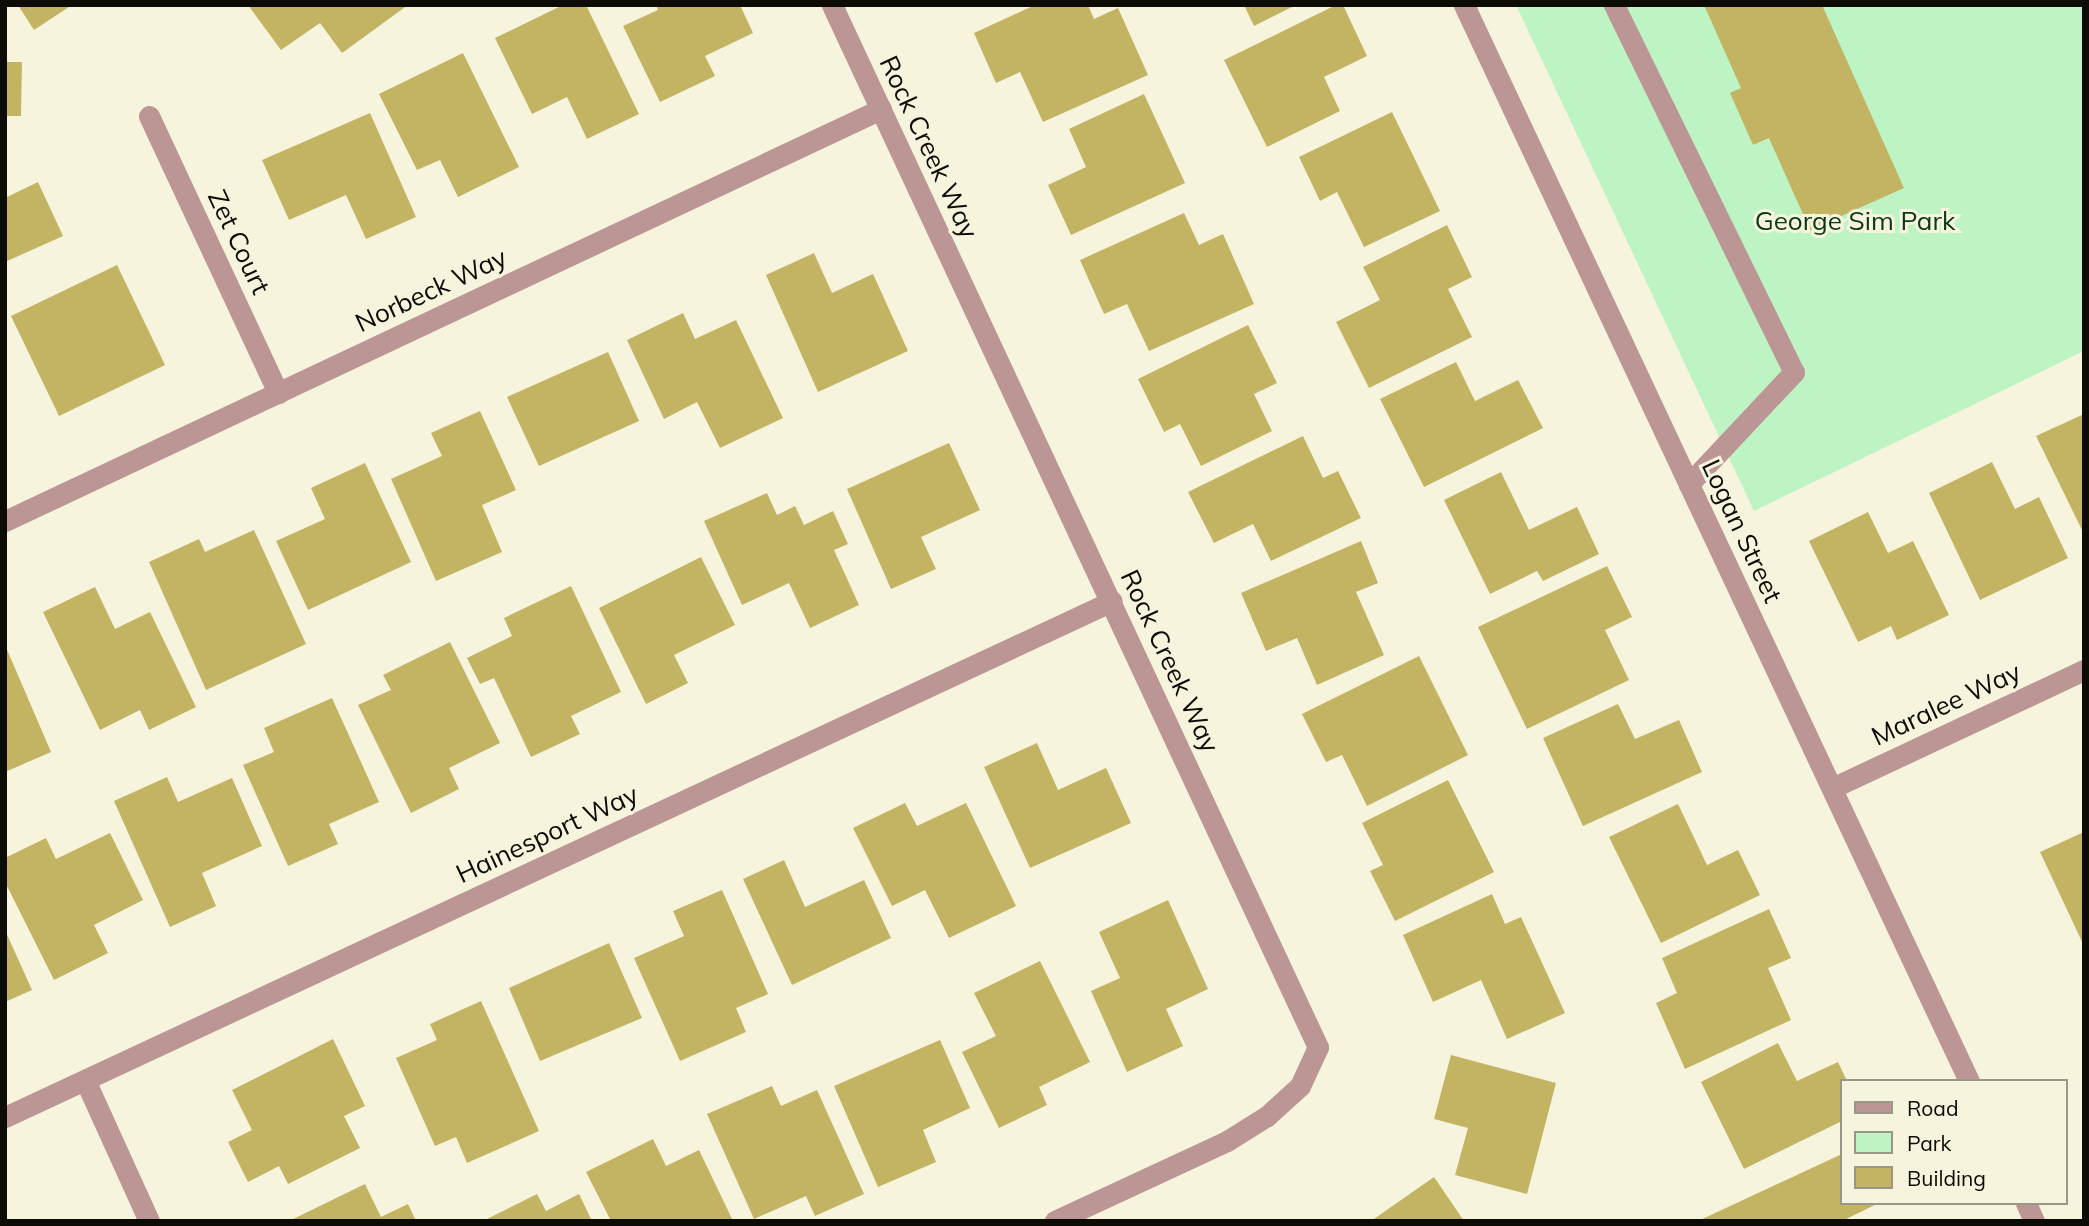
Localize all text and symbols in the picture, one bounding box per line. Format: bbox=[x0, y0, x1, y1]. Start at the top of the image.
street label: Rock Creek Way bbox=[873, 51, 985, 243]
street label: Zet Court bbox=[201, 185, 277, 299]
park label: George Sim Park bbox=[1755, 205, 1955, 237]
street label: Norbeck Way bbox=[350, 241, 512, 339]
street label: Logan Street bbox=[1695, 455, 1789, 607]
street label: Rock Creek Way bbox=[1114, 565, 1226, 757]
street label: Maralee Way bbox=[1867, 656, 2025, 752]
street label: Hainesport Way bbox=[451, 778, 643, 890]
legend bbox=[1840, 1079, 2068, 1205]
text: Road bbox=[1907, 1095, 1958, 1121]
text: Park bbox=[1907, 1130, 1951, 1156]
text: Building bbox=[1907, 1165, 1986, 1191]

